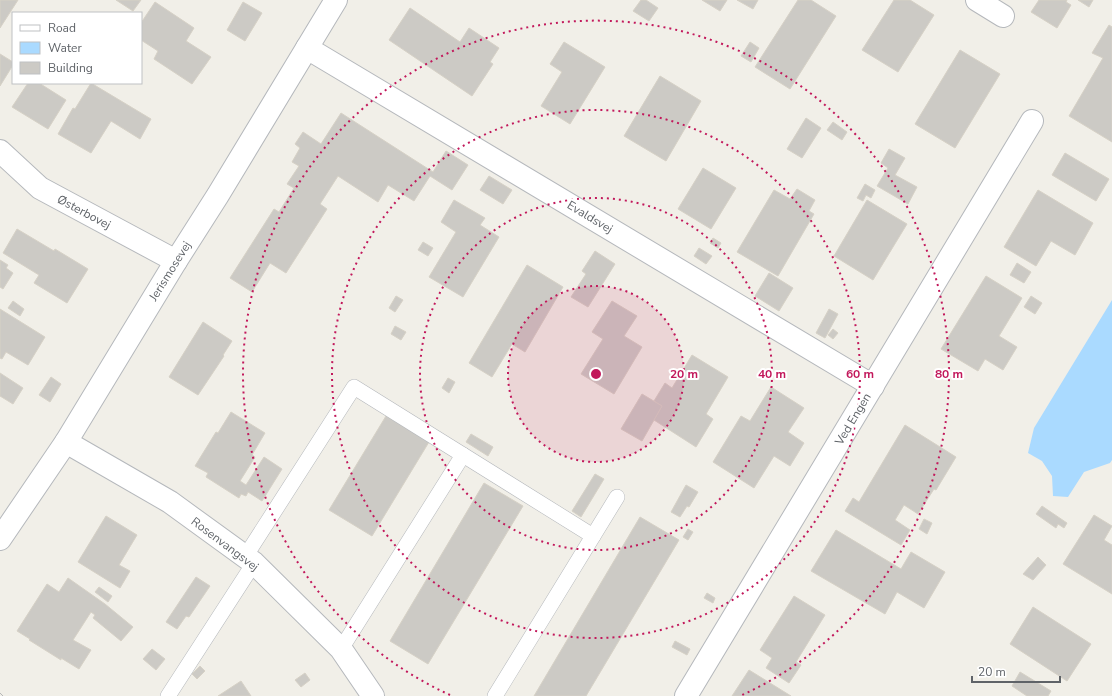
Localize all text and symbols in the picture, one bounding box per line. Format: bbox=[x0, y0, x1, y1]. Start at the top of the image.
legend bbox=[12, 12, 142, 84]
text: Road bbox=[48, 20, 76, 36]
text: Water bbox=[48, 40, 82, 56]
text: Building bbox=[48, 60, 93, 76]
street label: Østerbovej bbox=[54, 191, 114, 233]
street label: Evaldsvej bbox=[564, 197, 616, 237]
street label: Jerismosevej bbox=[145, 238, 195, 305]
text: 20 m bbox=[670, 366, 698, 382]
text: 40 m bbox=[758, 366, 786, 382]
text: 60 m bbox=[846, 366, 874, 382]
text: 80 m bbox=[935, 366, 963, 382]
centre of rings bbox=[589, 367, 603, 381]
street label: Ved Engen bbox=[831, 390, 875, 449]
street label: Rosenvangsvej bbox=[188, 513, 262, 575]
scale bar bbox=[972, 658, 1060, 684]
text: 20 m bbox=[978, 664, 1006, 680]

